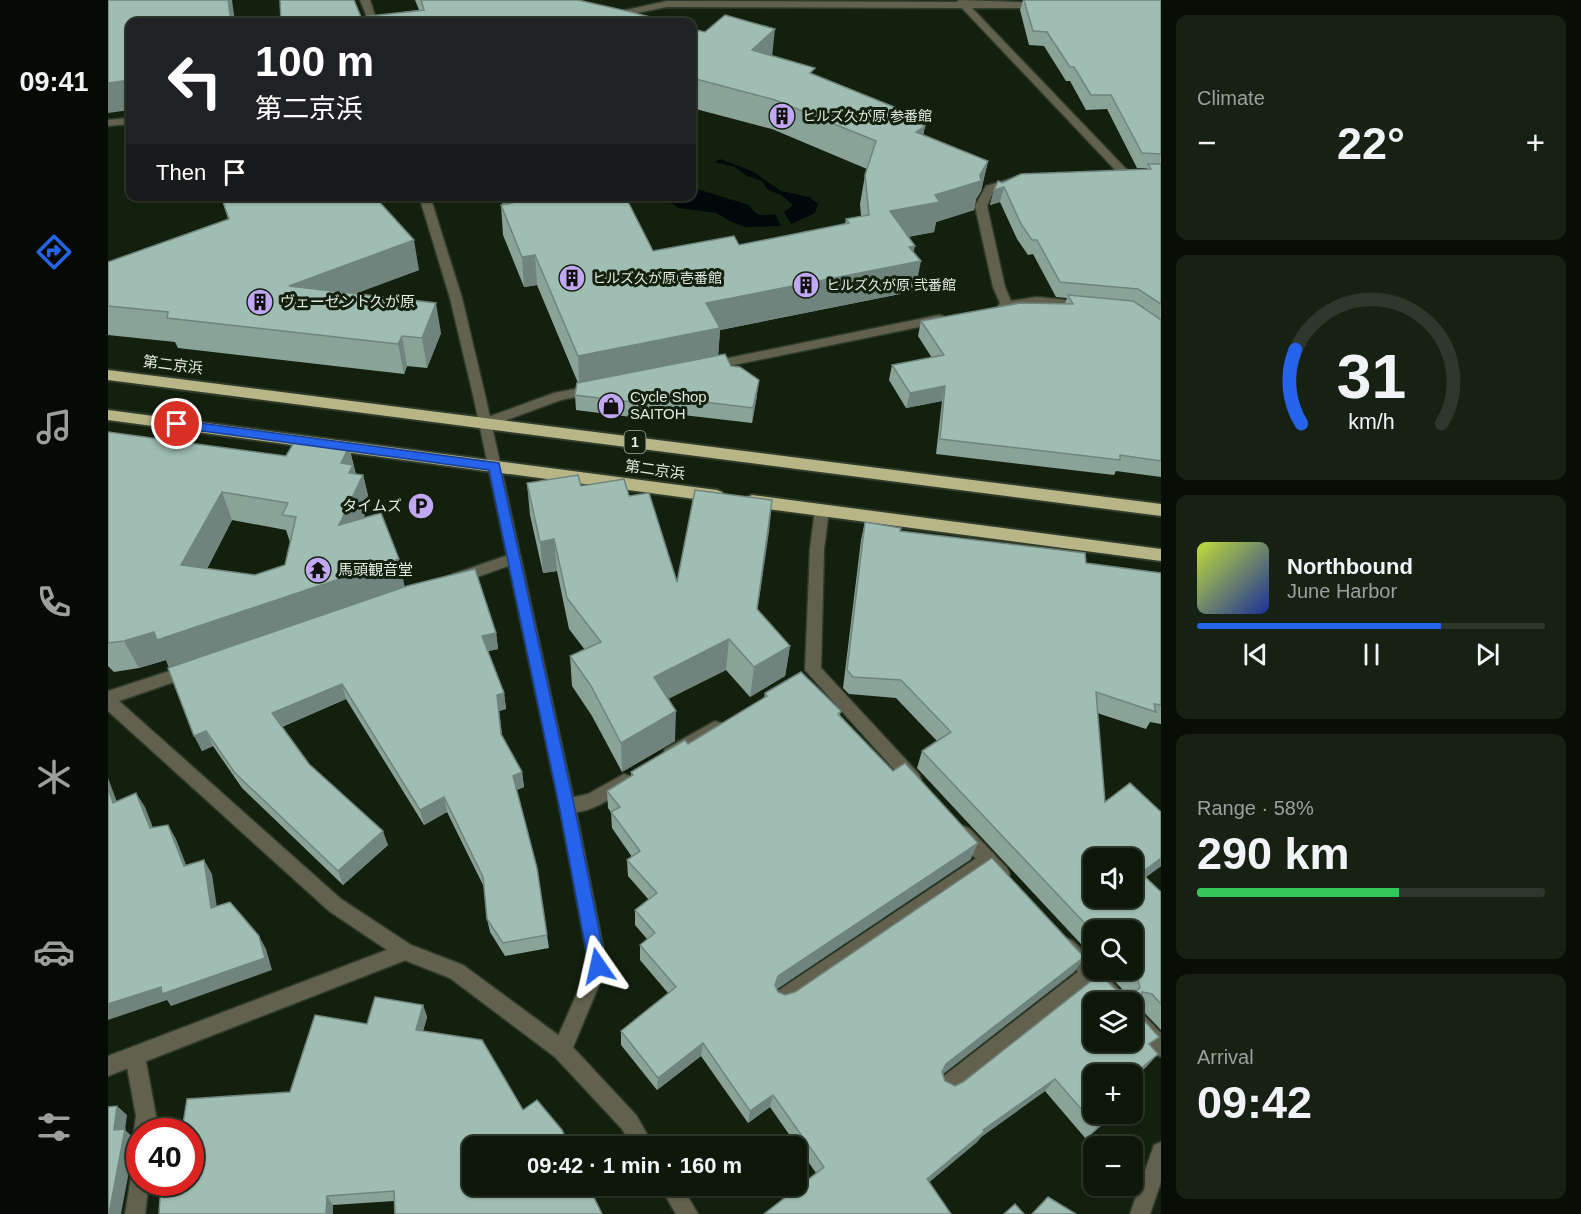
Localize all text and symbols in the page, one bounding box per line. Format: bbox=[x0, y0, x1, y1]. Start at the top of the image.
text: 100 m bbox=[255, 38, 374, 85]
icon: left bbox=[156, 42, 234, 120]
text: 09:41 bbox=[19, 67, 89, 97]
text: Climate bbox=[1197, 87, 1265, 109]
text: 第二京浜 bbox=[255, 94, 363, 124]
building icon: ヒルズ久が原 参番館 bbox=[767, 101, 797, 131]
place label: ヒルズ久が原 参番館 bbox=[802, 108, 932, 124]
text: 22° bbox=[1337, 118, 1405, 169]
text: − bbox=[1197, 124, 1216, 161]
text: + bbox=[1526, 124, 1545, 161]
icon: arrive bbox=[218, 156, 251, 189]
text: Then bbox=[156, 160, 206, 185]
icon: directions bbox=[33, 231, 75, 273]
building icon: ヒルズ久が原 壱番館 bbox=[557, 263, 587, 293]
place label: ヒルズ久が原 壱番館 bbox=[592, 270, 722, 286]
building icon: ヒルズ久が原 弐番館 bbox=[791, 270, 821, 300]
place label: ヒルズ久が原 弐番館 bbox=[826, 277, 956, 293]
building icon: ヴェーゼント久が原 bbox=[245, 287, 275, 317]
place label: ヴェーゼント久が原 bbox=[280, 293, 415, 310]
text: 31 bbox=[1336, 342, 1406, 411]
street label: 第二京浜 bbox=[142, 352, 204, 377]
place label: Cycle Shop SAITOH bbox=[630, 388, 707, 422]
shop icon: Cycle Shop SAITOH bbox=[596, 391, 626, 421]
pin bbox=[151, 398, 202, 449]
icon: music bbox=[33, 406, 75, 448]
icon: arrive bbox=[160, 407, 193, 440]
text: km/h bbox=[1348, 411, 1394, 435]
road number: 1 bbox=[624, 431, 646, 453]
street label: 第二京浜 bbox=[624, 457, 686, 482]
parking icon: タイムズ bbox=[406, 491, 436, 521]
place label: タイムズ bbox=[342, 497, 402, 514]
text: Northbound bbox=[1287, 554, 1413, 579]
temple icon: 馬頭観音堂 bbox=[303, 555, 333, 585]
place label: 馬頭観音堂 bbox=[338, 561, 413, 578]
text: June Harbor bbox=[1287, 580, 1397, 602]
icon: phone bbox=[33, 581, 75, 623]
icon: previous bbox=[1239, 638, 1272, 671]
icon: pause bbox=[1355, 638, 1388, 671]
icon: next bbox=[1471, 638, 1504, 671]
icon: climate bbox=[33, 756, 75, 798]
text: Range · 58% bbox=[1197, 797, 1314, 819]
text: 290 km bbox=[1197, 828, 1350, 879]
map controls bbox=[1083, 848, 1143, 1196]
button: sound bbox=[1083, 848, 1143, 908]
button: search bbox=[1083, 920, 1143, 980]
icon: car bbox=[33, 931, 75, 973]
position arrow bbox=[566, 934, 630, 998]
button: layers bbox=[1083, 992, 1143, 1052]
text: Arrival bbox=[1197, 1046, 1254, 1068]
button: + bbox=[1083, 1064, 1143, 1124]
text: 09:42 bbox=[1197, 1077, 1312, 1128]
icon: filters bbox=[33, 1106, 75, 1148]
speed limit sign: 40 bbox=[126, 1118, 204, 1196]
button: − bbox=[1083, 1136, 1143, 1196]
text: 09:42 · 1 min · 160 m bbox=[527, 1153, 742, 1178]

